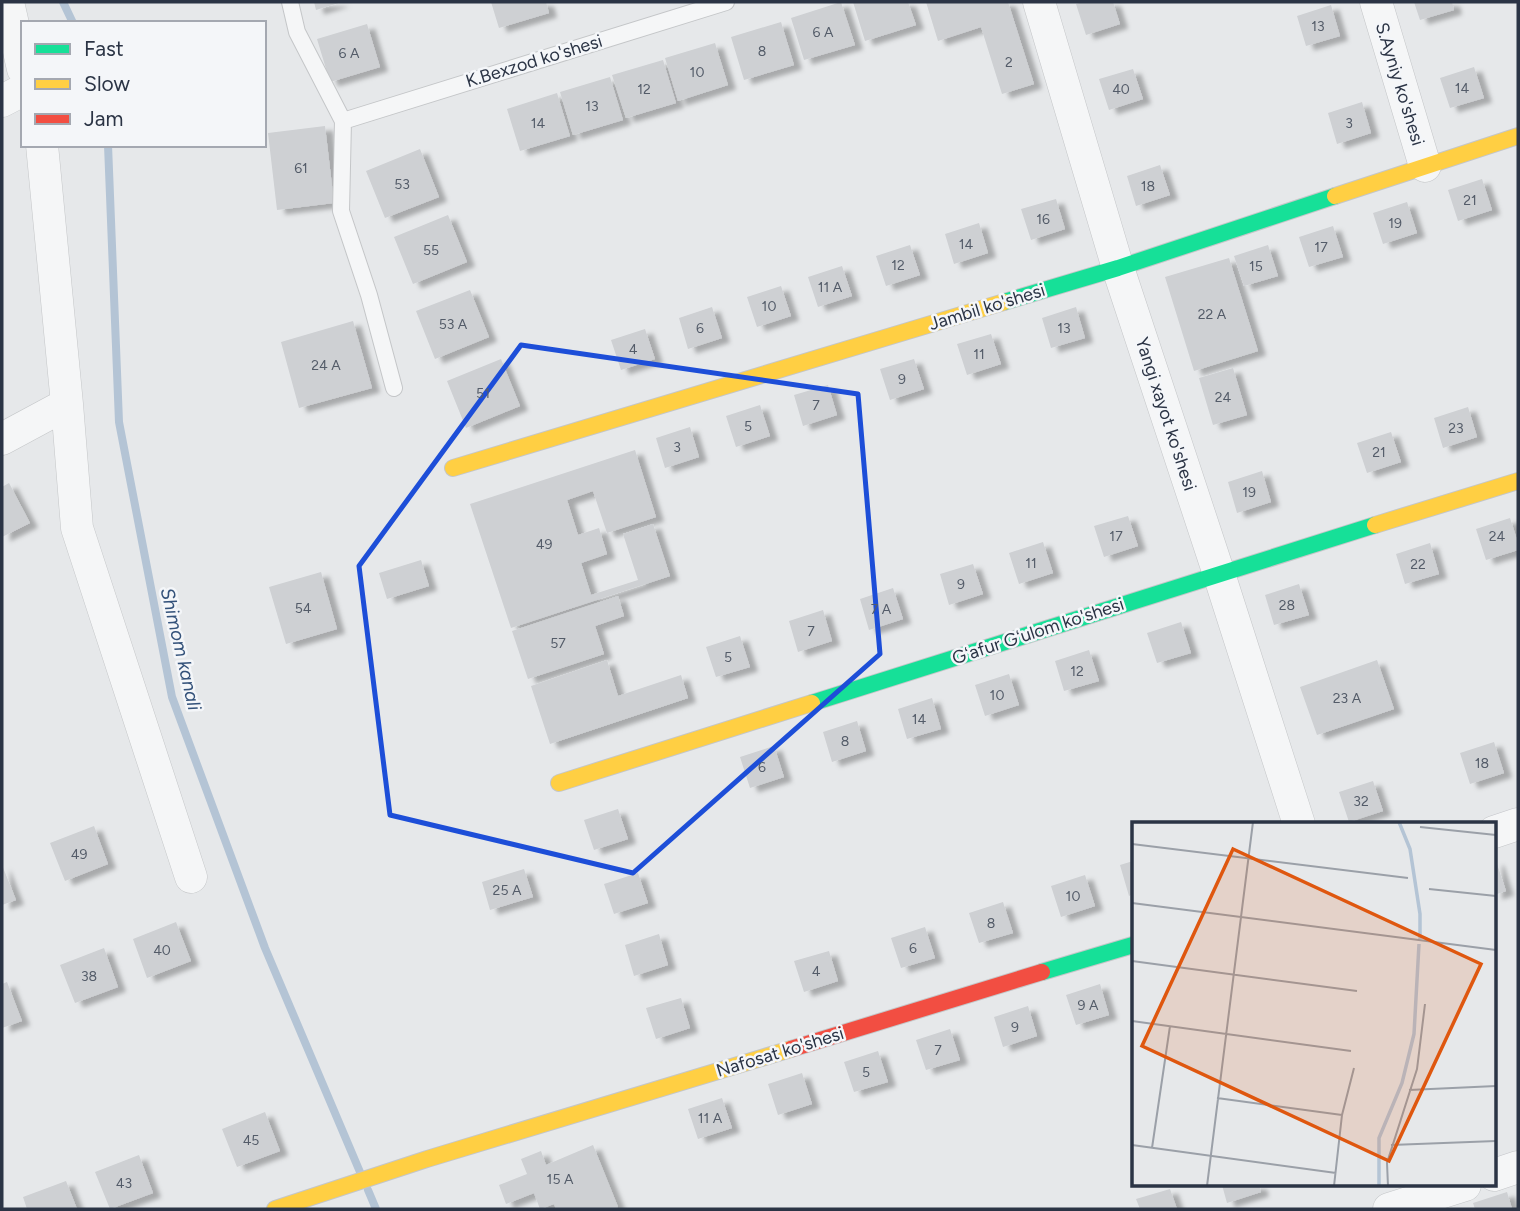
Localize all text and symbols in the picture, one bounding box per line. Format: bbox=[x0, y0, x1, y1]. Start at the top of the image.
house number: 13 bbox=[1311, 18, 1325, 35]
street label: S.Ayniy ko'shesi bbox=[1371, 20, 1429, 148]
legend bbox=[21, 21, 266, 147]
house number: 6 A bbox=[813, 24, 834, 41]
street label: K.Bexzod ko'shesi bbox=[463, 30, 605, 92]
text: Fast bbox=[84, 36, 124, 61]
house number: 8 bbox=[758, 43, 766, 60]
house number: 6 A bbox=[339, 45, 360, 62]
house number: 2 bbox=[1005, 54, 1013, 71]
house number: 10 bbox=[690, 64, 704, 81]
text: Slow bbox=[84, 71, 130, 96]
house number: 14 bbox=[1455, 80, 1470, 97]
house number: 12 bbox=[637, 81, 651, 98]
house number: 40 bbox=[1112, 81, 1130, 98]
house number: 13 bbox=[585, 98, 599, 115]
text: Jam bbox=[84, 106, 123, 131]
house number: 14 bbox=[531, 115, 546, 132]
house number: 3 bbox=[1345, 115, 1353, 132]
house number: 61 bbox=[294, 160, 308, 177]
house number: 53 bbox=[394, 176, 410, 193]
house number: 18 bbox=[1141, 178, 1155, 195]
house number: 21 bbox=[1463, 192, 1477, 209]
house number: 16 bbox=[1036, 211, 1050, 228]
house number: 19 bbox=[1388, 215, 1402, 232]
house number: 14 bbox=[959, 236, 974, 253]
house number: 17 bbox=[1314, 239, 1328, 256]
house number: 55 bbox=[423, 242, 439, 259]
house number: 12 bbox=[891, 257, 905, 274]
house number: 15 bbox=[1249, 258, 1263, 275]
house number: 11 A bbox=[818, 279, 843, 296]
street label: Jambil ko'shesi bbox=[926, 279, 1048, 335]
house number: 10 bbox=[762, 298, 776, 315]
house number: 22 A bbox=[1198, 306, 1227, 323]
house number: 53 A bbox=[439, 316, 468, 333]
house number: 6 bbox=[696, 320, 704, 337]
house number: 13 bbox=[1057, 320, 1071, 337]
street label: Yangi xayot ko'shesi bbox=[1131, 334, 1201, 494]
house number: 4 bbox=[629, 341, 638, 358]
house number: 11 bbox=[973, 346, 985, 363]
house number: 24 A bbox=[311, 357, 341, 374]
house number: 9 bbox=[898, 371, 906, 388]
house number: 51 bbox=[476, 385, 490, 402]
house number: 24 bbox=[1215, 389, 1232, 406]
house number: 7 bbox=[812, 397, 820, 414]
house number: 5 bbox=[744, 418, 752, 435]
house number: 23 bbox=[1448, 420, 1464, 437]
house number: 3 bbox=[673, 439, 681, 456]
house number: 21 bbox=[1372, 444, 1386, 461]
house number: 19 bbox=[1242, 484, 1256, 501]
house number: 17 bbox=[1109, 528, 1123, 545]
house number: 24 bbox=[1489, 528, 1506, 545]
house number: 49 bbox=[536, 536, 552, 553]
house number: 11 bbox=[1025, 555, 1037, 572]
house number: 22 bbox=[1410, 556, 1426, 573]
house number: 9 bbox=[957, 576, 965, 593]
water label: Shimom kanali bbox=[156, 585, 206, 713]
street label: Gʻafur Gʻulom ko'shesi bbox=[949, 593, 1127, 669]
house number: 28 bbox=[1279, 597, 1295, 614]
house number: 54 bbox=[295, 600, 312, 617]
house number: 7 A bbox=[871, 601, 892, 618]
house number: 7 bbox=[807, 623, 815, 640]
house number: 57 bbox=[550, 635, 566, 652]
house number: 5 bbox=[724, 649, 732, 666]
house number: 12 bbox=[1070, 663, 1084, 680]
house number: 10 bbox=[990, 687, 1004, 704]
house number: 23 A bbox=[1333, 690, 1362, 707]
house number: 14 bbox=[912, 711, 927, 728]
house number: 8 bbox=[841, 733, 849, 750]
house number: 18 bbox=[1475, 755, 1489, 772]
house number: 6 bbox=[758, 759, 766, 776]
house number: 32 bbox=[1353, 793, 1369, 810]
inset map bbox=[1132, 822, 1496, 1186]
house number: 49 bbox=[71, 846, 87, 863]
house number: 25 A bbox=[493, 882, 522, 899]
house number: 10 bbox=[1066, 888, 1080, 905]
house number: 8 bbox=[987, 915, 995, 932]
house number: 6 bbox=[909, 940, 917, 957]
house number: 40 bbox=[153, 942, 171, 959]
house number: 4 bbox=[812, 963, 821, 980]
house number: 38 bbox=[81, 968, 97, 985]
house number: 9 A bbox=[1078, 997, 1099, 1014]
house number: 9 bbox=[1011, 1019, 1019, 1036]
street label: Nafosat ko'shesi bbox=[713, 1022, 847, 1082]
house number: 7 bbox=[934, 1042, 942, 1059]
house number: 5 bbox=[862, 1064, 870, 1081]
house number: 11 A bbox=[698, 1110, 723, 1127]
house number: 45 bbox=[243, 1132, 259, 1149]
house number: 15 A bbox=[547, 1171, 574, 1188]
house number: 43 bbox=[116, 1175, 132, 1192]

